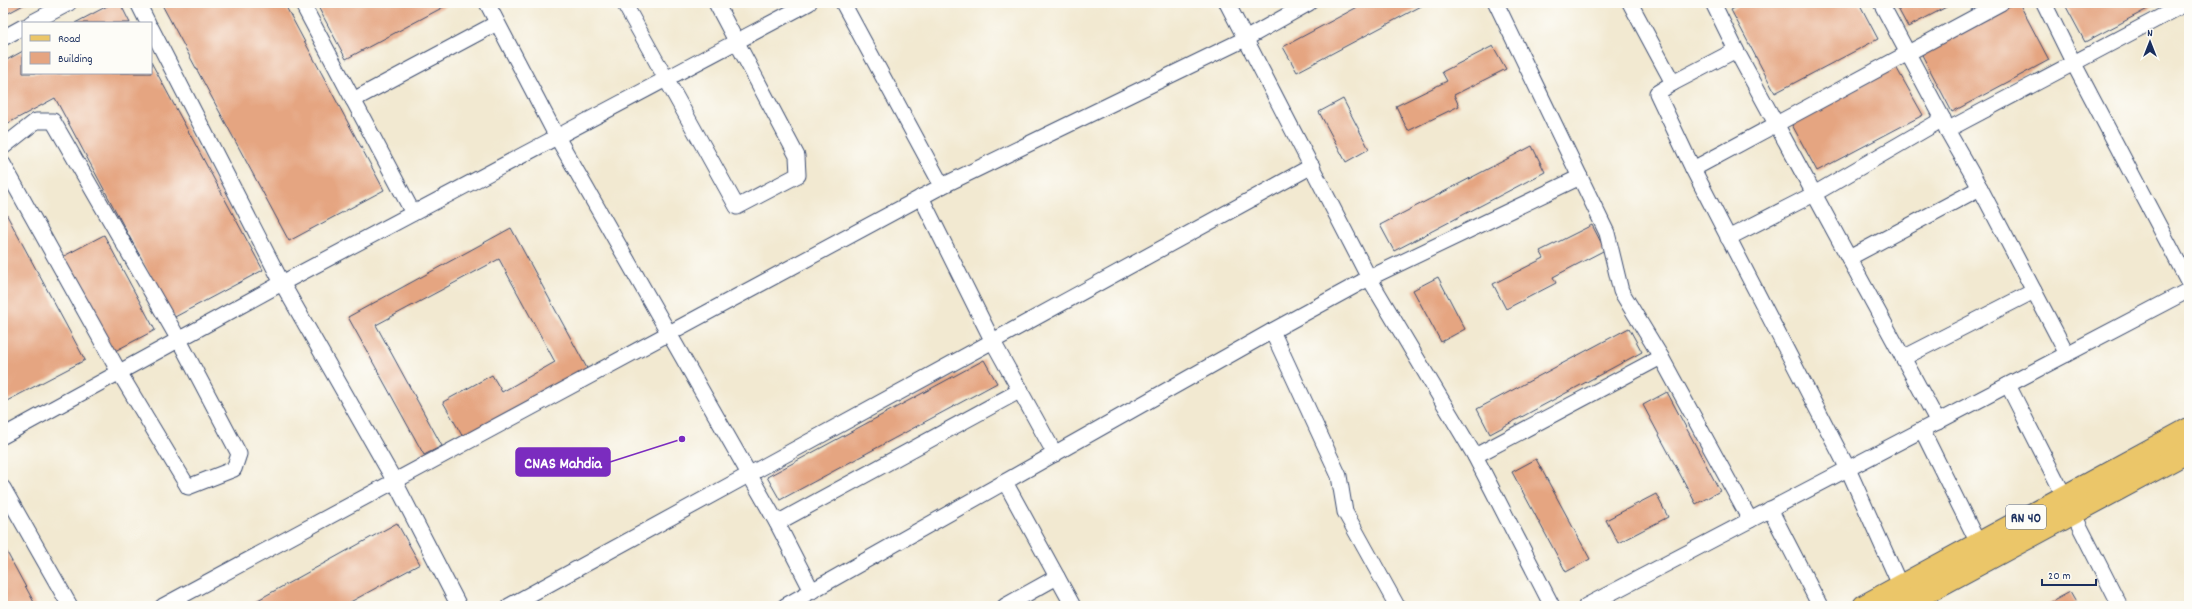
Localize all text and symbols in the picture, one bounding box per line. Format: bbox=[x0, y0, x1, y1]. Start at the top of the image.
legend bbox=[22, 22, 152, 74]
north arrow bbox=[2130, 22, 2170, 62]
text: N bbox=[2147, 26, 2153, 42]
text: Road bbox=[58, 31, 80, 48]
text: Building bbox=[58, 51, 93, 68]
callout: CNAS Mahdia bbox=[516, 448, 610, 476]
text: CNAS Mahdia bbox=[524, 453, 603, 476]
road number: RN 40 bbox=[2006, 505, 2046, 529]
scale bar bbox=[2042, 561, 2096, 587]
text: 20 m bbox=[2048, 568, 2071, 585]

